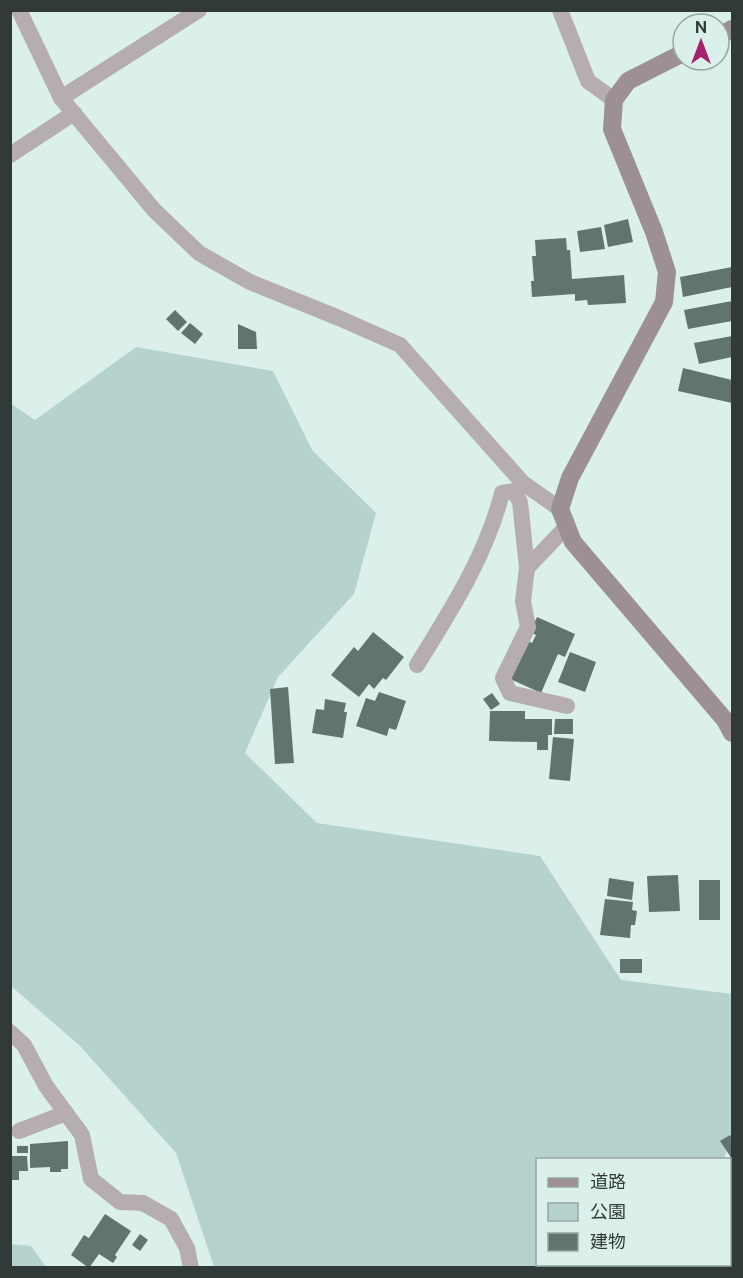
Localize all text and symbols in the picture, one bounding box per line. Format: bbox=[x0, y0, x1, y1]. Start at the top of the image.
north arrow bbox=[671, 12, 731, 72]
text: N bbox=[695, 18, 707, 37]
legend bbox=[536, 1158, 731, 1266]
text: 道路 bbox=[590, 1171, 626, 1192]
text: 公園 bbox=[590, 1201, 626, 1222]
text: 建物 bbox=[590, 1231, 626, 1252]

